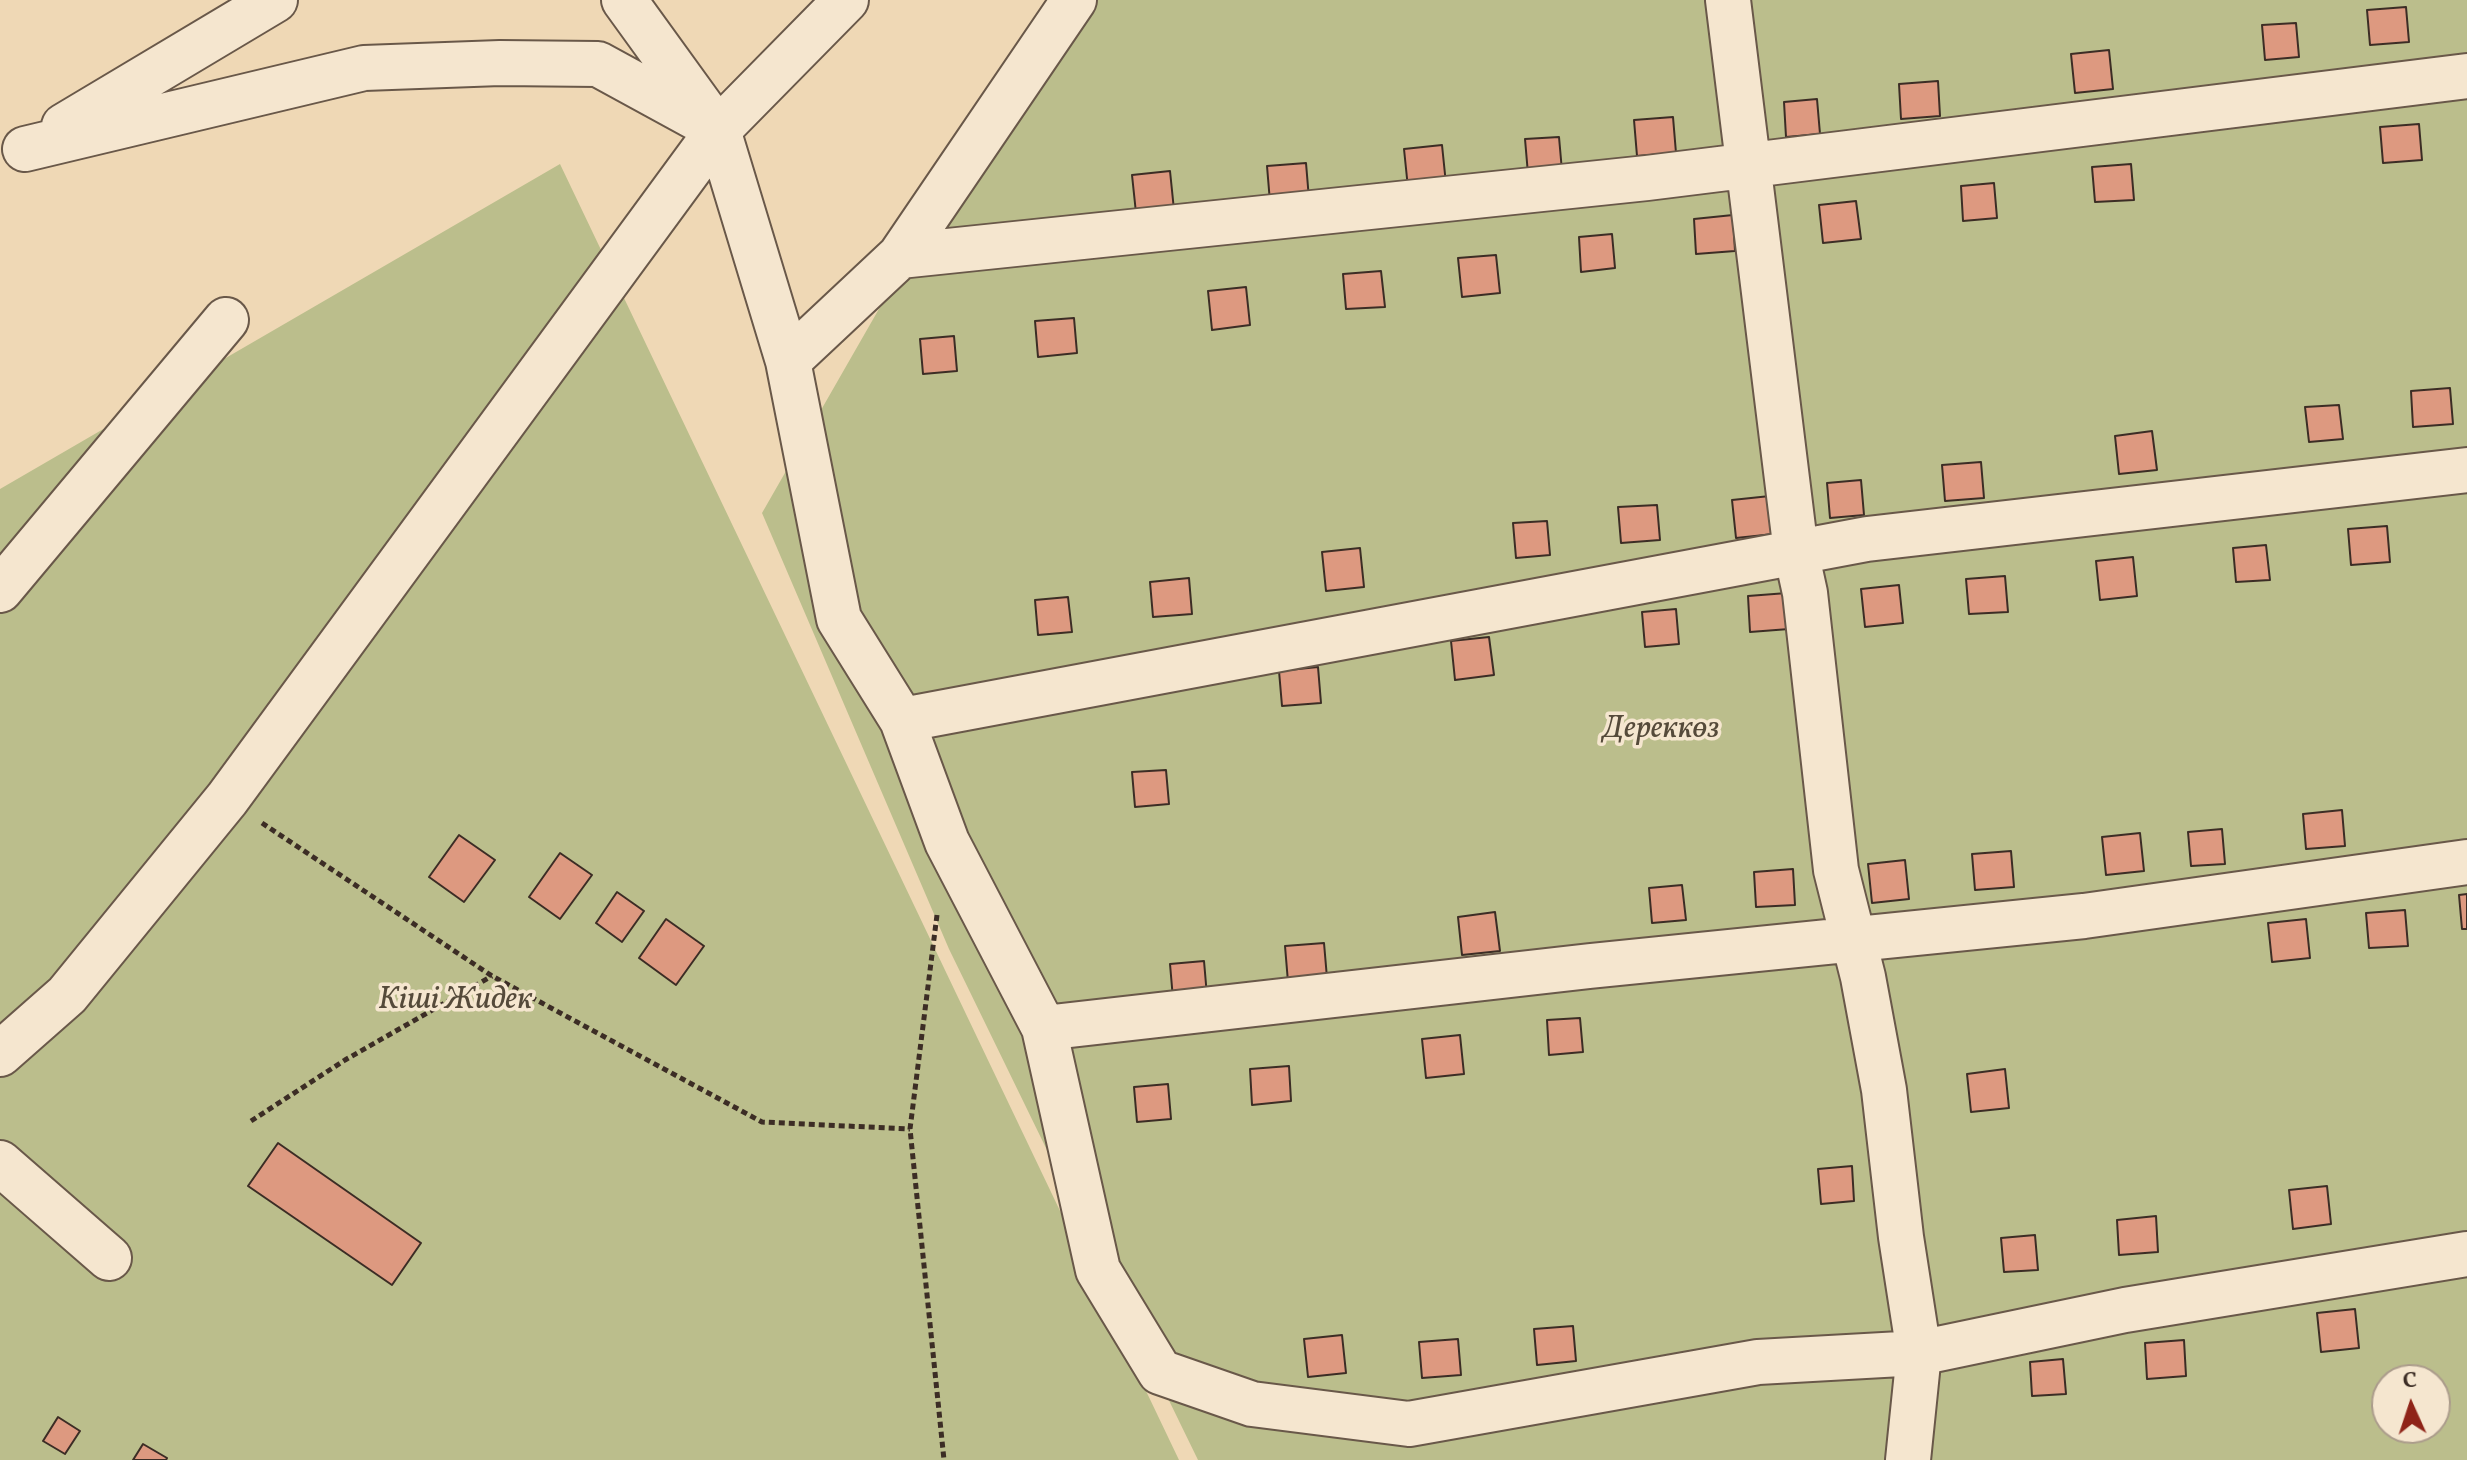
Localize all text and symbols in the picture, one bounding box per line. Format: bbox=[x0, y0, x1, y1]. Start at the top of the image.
park label: Дереккөз bbox=[1603, 712, 1719, 750]
park label: Кіші Жидек bbox=[378, 983, 532, 1021]
north arrow bbox=[2371, 1364, 2451, 1444]
text: С bbox=[2402, 1366, 2418, 1397]

